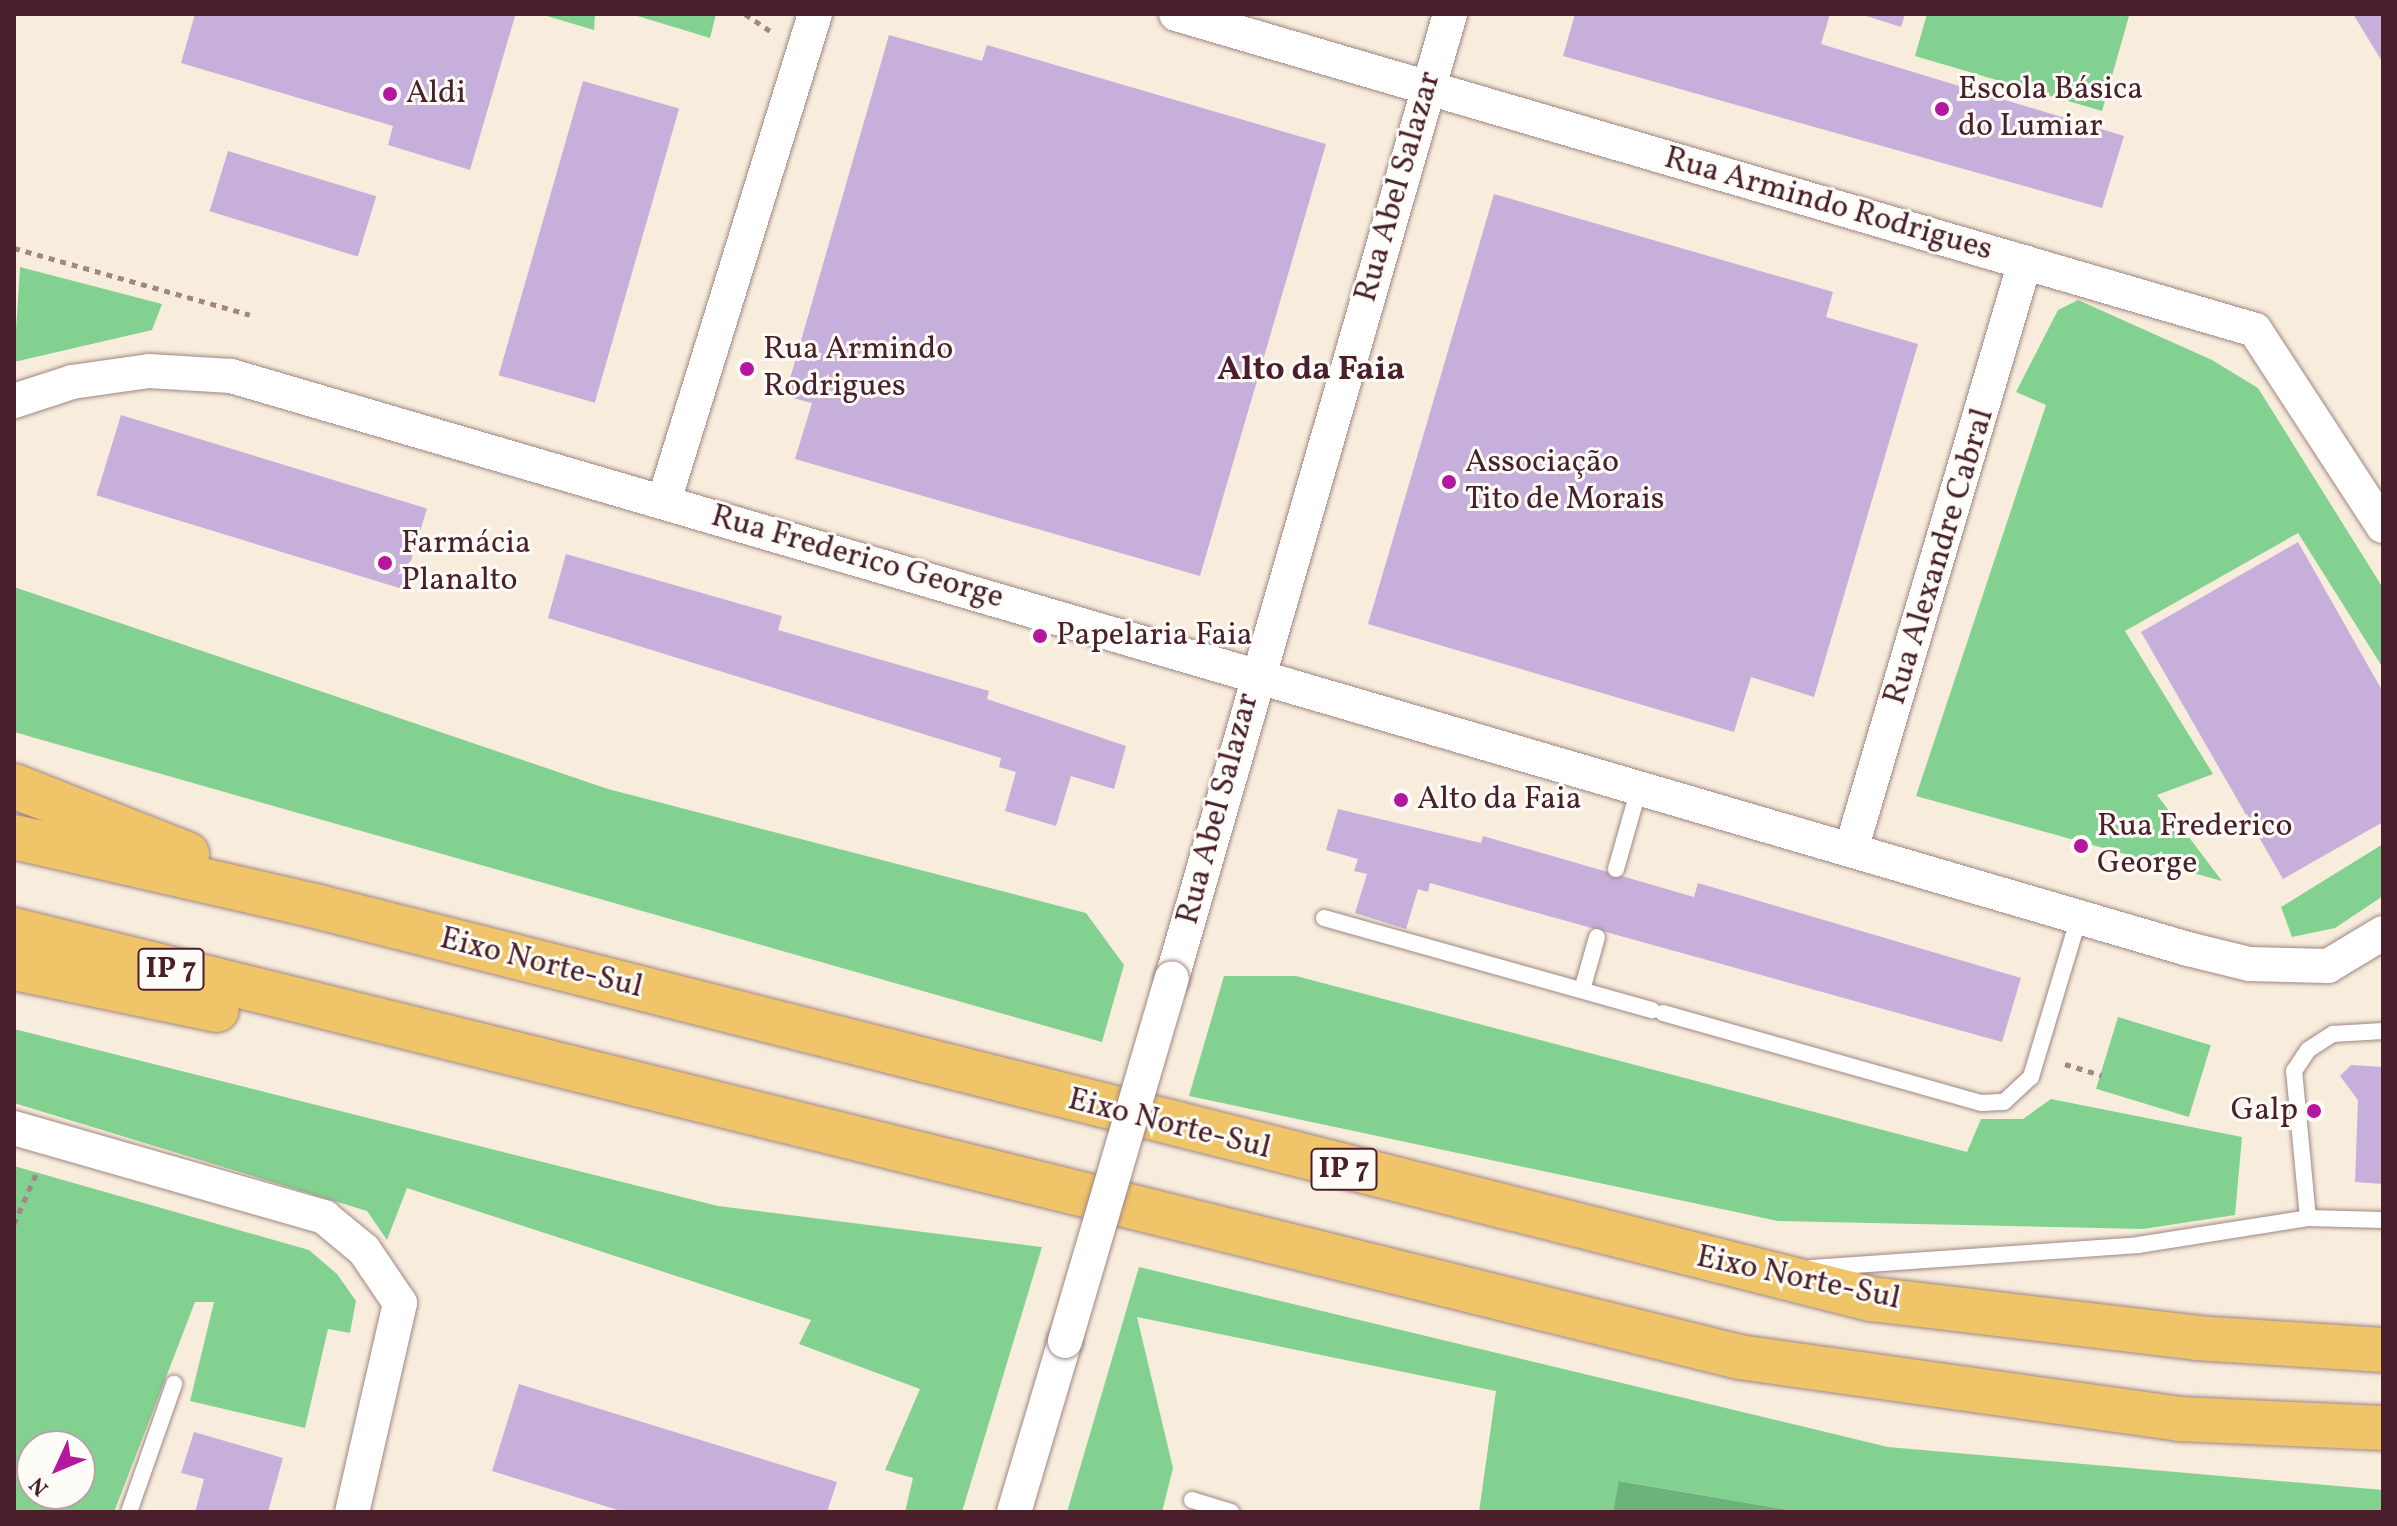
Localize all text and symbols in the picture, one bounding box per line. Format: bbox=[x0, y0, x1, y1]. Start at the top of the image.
street label: Rua Abel Salazar bbox=[1348, 67, 1450, 307]
place label: Escola Básica do Lumiar bbox=[1958, 72, 2143, 147]
place label: Aldi bbox=[406, 75, 466, 113]
marker: Aldi bbox=[381, 85, 399, 103]
marker: Escola Básica do Lumiar bbox=[1933, 100, 1951, 118]
street label: Rua Armindo Rodrigues bbox=[1660, 140, 1996, 270]
place label: Rua Armindo Rodrigues bbox=[763, 332, 953, 407]
district label: Alto da Faia bbox=[1217, 351, 1405, 391]
marker: Rua Armindo Rodrigues bbox=[738, 360, 756, 378]
street label: Rua Alexandre Cabral bbox=[1877, 404, 2003, 710]
place label: Associação Tito de Morais bbox=[1465, 445, 1665, 520]
marker: Associação Tito de Morais bbox=[1440, 473, 1458, 491]
street label: Rua Frederico George bbox=[706, 498, 1008, 618]
place label: Farmácia Planalto bbox=[401, 526, 531, 601]
marker: Farmácia Planalto bbox=[376, 554, 394, 572]
place label: Papelaria Faia bbox=[1056, 617, 1253, 655]
marker: Papelaria Faia bbox=[1031, 627, 1049, 645]
street label: Rua Abel Salazar bbox=[1170, 689, 1268, 929]
place label: Alto da Faia bbox=[1417, 781, 1582, 819]
marker: Alto da Faia bbox=[1392, 791, 1410, 809]
place label: Rua Frederico George bbox=[2097, 809, 2292, 884]
marker: Rua Frederico George bbox=[2072, 837, 2090, 855]
street label: Eixo Norte-Sul bbox=[436, 920, 646, 1008]
road number: IP 7 bbox=[137, 943, 205, 995]
street label: Eixo Norte-Sul bbox=[1064, 1081, 1274, 1169]
place label: Galp bbox=[2231, 1092, 2298, 1130]
marker: Galp bbox=[2305, 1102, 2323, 1120]
road number: IP 7 bbox=[1310, 1143, 1378, 1195]
street label: Eixo Norte-Sul bbox=[1693, 1239, 1903, 1319]
north arrow bbox=[16, 1430, 96, 1510]
text: N bbox=[23, 1469, 57, 1502]

